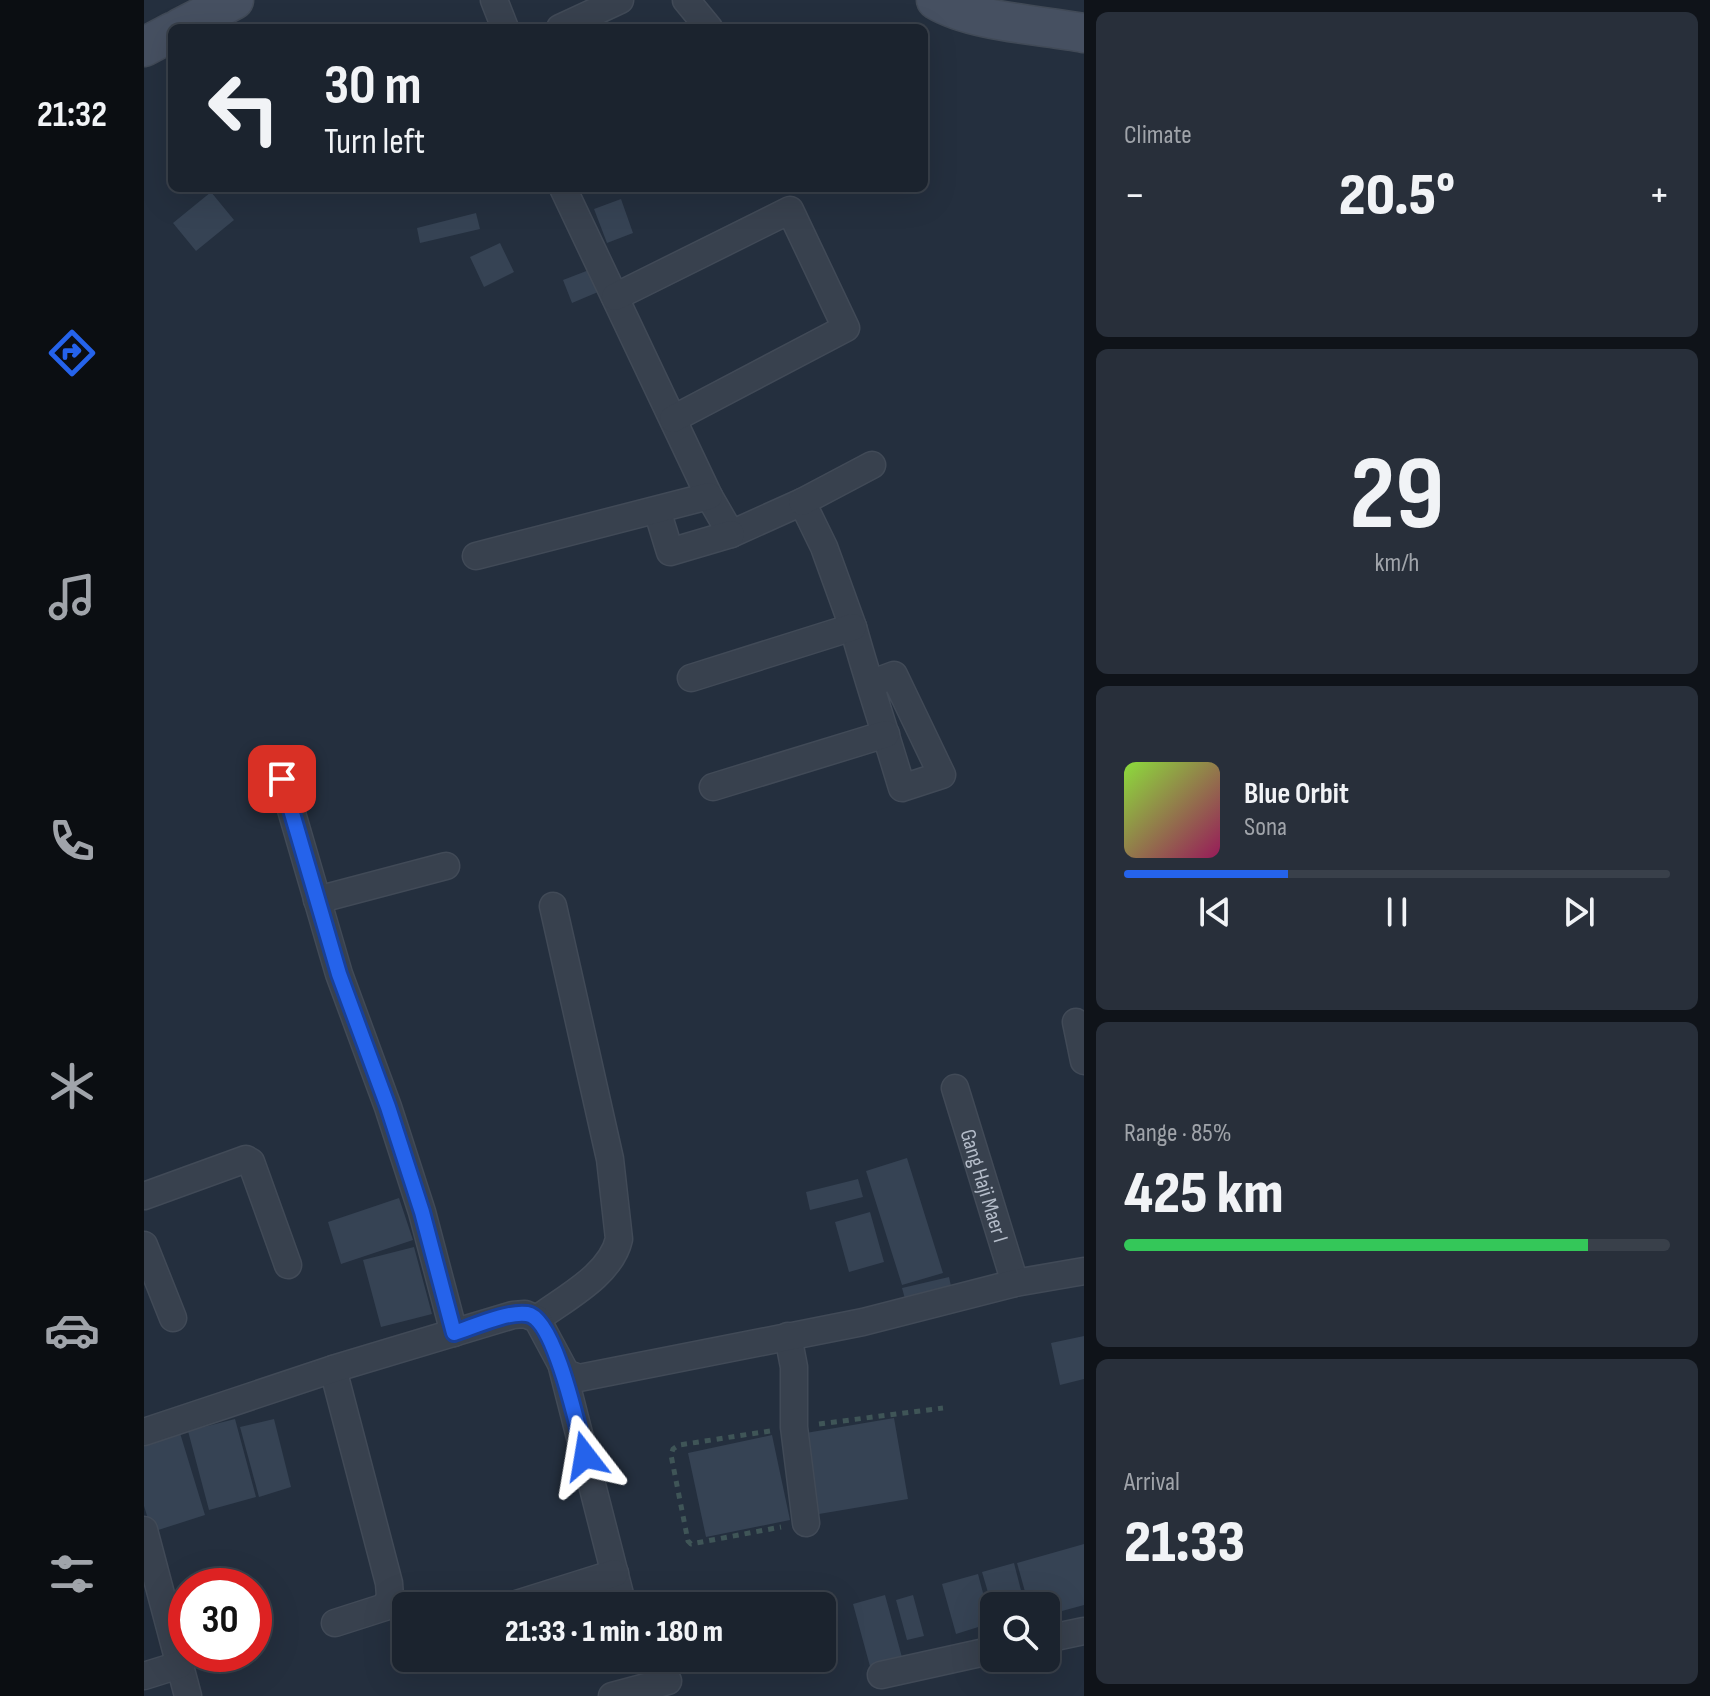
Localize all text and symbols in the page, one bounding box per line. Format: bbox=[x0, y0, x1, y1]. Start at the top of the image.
text: 30 m bbox=[324, 53, 422, 120]
icon: left bbox=[192, 56, 296, 160]
text: 21:32 bbox=[37, 94, 107, 137]
text: Climate bbox=[1124, 120, 1192, 151]
text: Turn left bbox=[324, 121, 425, 164]
text: 20.5° bbox=[1339, 160, 1455, 232]
text: − bbox=[1124, 169, 1146, 222]
text: + bbox=[1648, 169, 1670, 222]
icon: directions bbox=[44, 325, 100, 381]
text: 29 bbox=[1350, 433, 1444, 558]
text: km/h bbox=[1375, 548, 1419, 579]
icon: music bbox=[44, 569, 100, 625]
pin bbox=[248, 745, 316, 813]
icon: arrive bbox=[260, 757, 304, 801]
text: Blue Orbit bbox=[1244, 776, 1349, 812]
text: Sona bbox=[1244, 812, 1287, 843]
icon: phone bbox=[44, 813, 100, 869]
icon: previous bbox=[1193, 890, 1237, 934]
icon: pause bbox=[1375, 890, 1419, 934]
icon: next bbox=[1557, 890, 1601, 934]
icon: climate bbox=[44, 1058, 100, 1114]
text: Range · 85% bbox=[1124, 1118, 1232, 1149]
street label: Gang Haji Maer I bbox=[953, 1126, 1014, 1246]
text: 425 km bbox=[1124, 1158, 1284, 1230]
icon: car bbox=[44, 1302, 100, 1358]
position arrow bbox=[543, 1414, 627, 1498]
text: Arrival bbox=[1124, 1467, 1180, 1498]
text: 21:33 bbox=[1124, 1507, 1245, 1579]
icon: filters bbox=[44, 1546, 100, 1602]
speed limit sign: 30 bbox=[168, 1568, 272, 1672]
map controls bbox=[980, 1592, 1060, 1672]
button: search bbox=[980, 1592, 1060, 1672]
text: 21:33 · 1 min · 180 m bbox=[505, 1614, 723, 1650]

